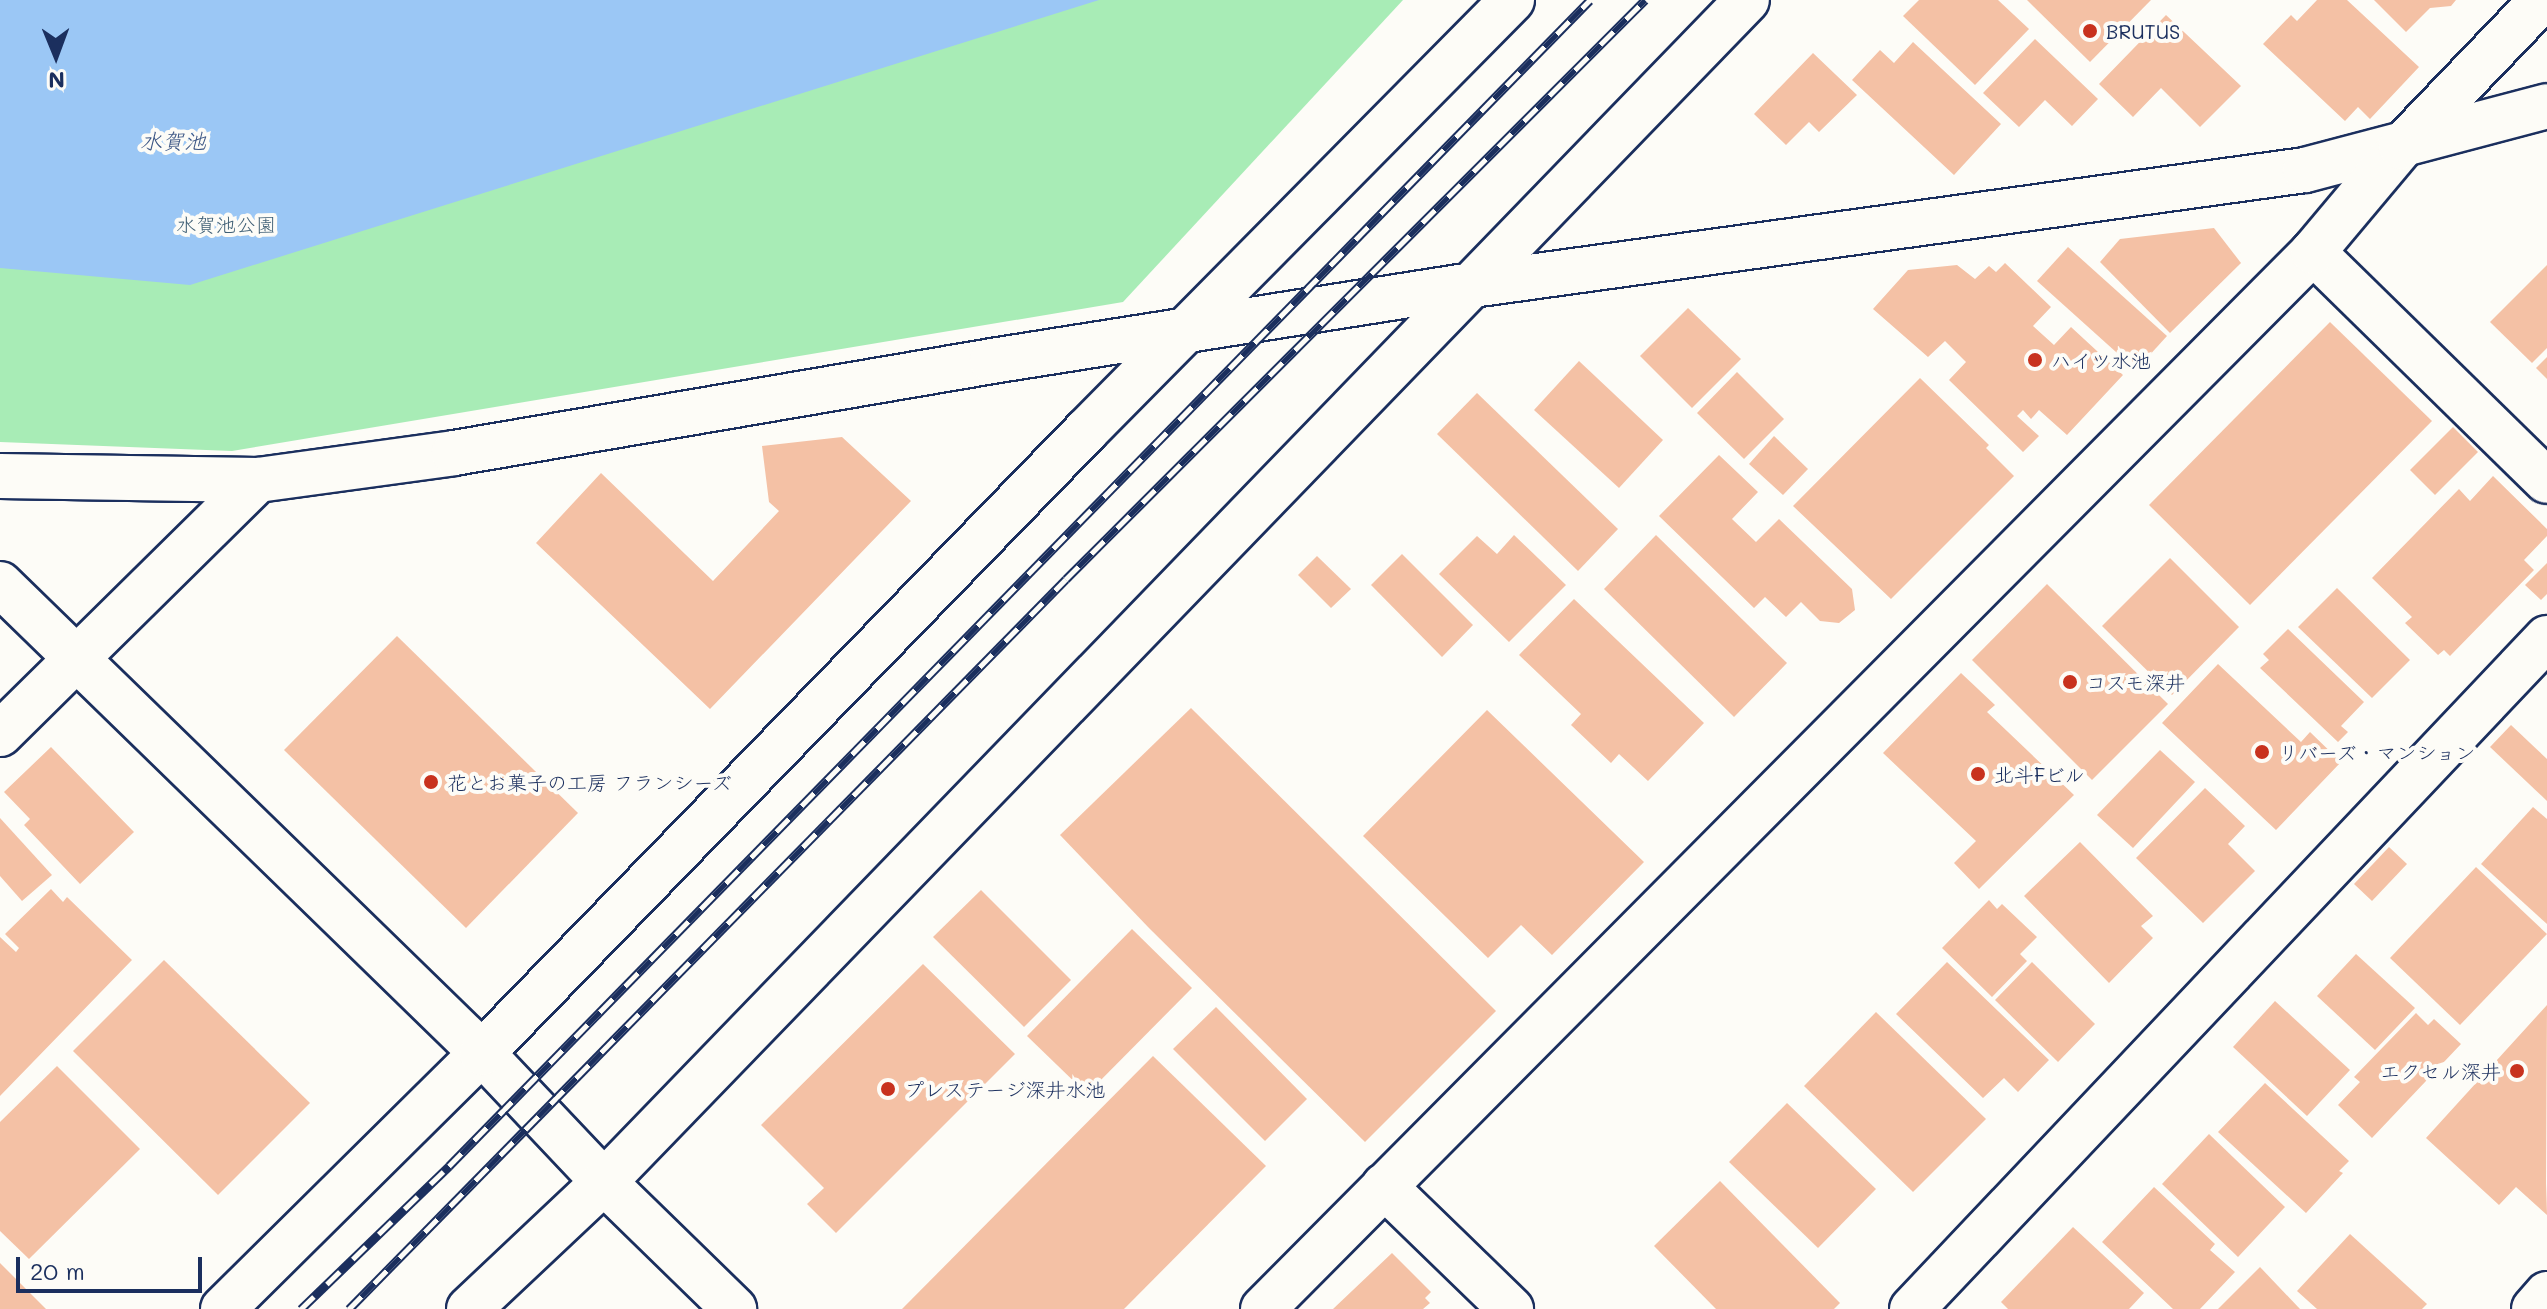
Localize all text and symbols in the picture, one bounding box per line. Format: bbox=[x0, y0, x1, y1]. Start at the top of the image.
north arrow bbox=[16, 16, 96, 96]
place label: BRUTUS bbox=[2106, 19, 2180, 43]
marker: BRUTUS bbox=[2081, 22, 2099, 40]
text: N bbox=[48, 66, 65, 95]
water label: 水賀池 bbox=[140, 128, 206, 154]
park label: 水賀池公園 bbox=[176, 212, 276, 236]
place label: ハイツ水池 bbox=[2051, 348, 2151, 372]
marker: ハイツ水池 bbox=[2026, 351, 2044, 369]
place label: コスモ深井 bbox=[2086, 670, 2186, 694]
marker: コスモ深井 bbox=[2061, 673, 2079, 691]
place label: リバーズ・マンション bbox=[2278, 740, 2478, 764]
marker: リバーズ・マンション bbox=[2253, 743, 2271, 761]
place label: 北斗Fビル bbox=[1994, 762, 2085, 786]
marker: 北斗Fビル bbox=[1969, 765, 1987, 783]
place label: 花とお菓子の工房 フランシーズ bbox=[447, 770, 733, 794]
marker: 花とお菓子の工房 フランシーズ bbox=[422, 773, 440, 791]
place label: エクセル深井 bbox=[2381, 1059, 2501, 1083]
marker: エクセル深井 bbox=[2508, 1062, 2526, 1080]
place label: プレステージ深井水池 bbox=[904, 1077, 1104, 1101]
marker: プレステージ深井水池 bbox=[879, 1080, 897, 1098]
scale bar bbox=[20, 1241, 206, 1291]
text: 20 m bbox=[30, 1255, 85, 1286]

